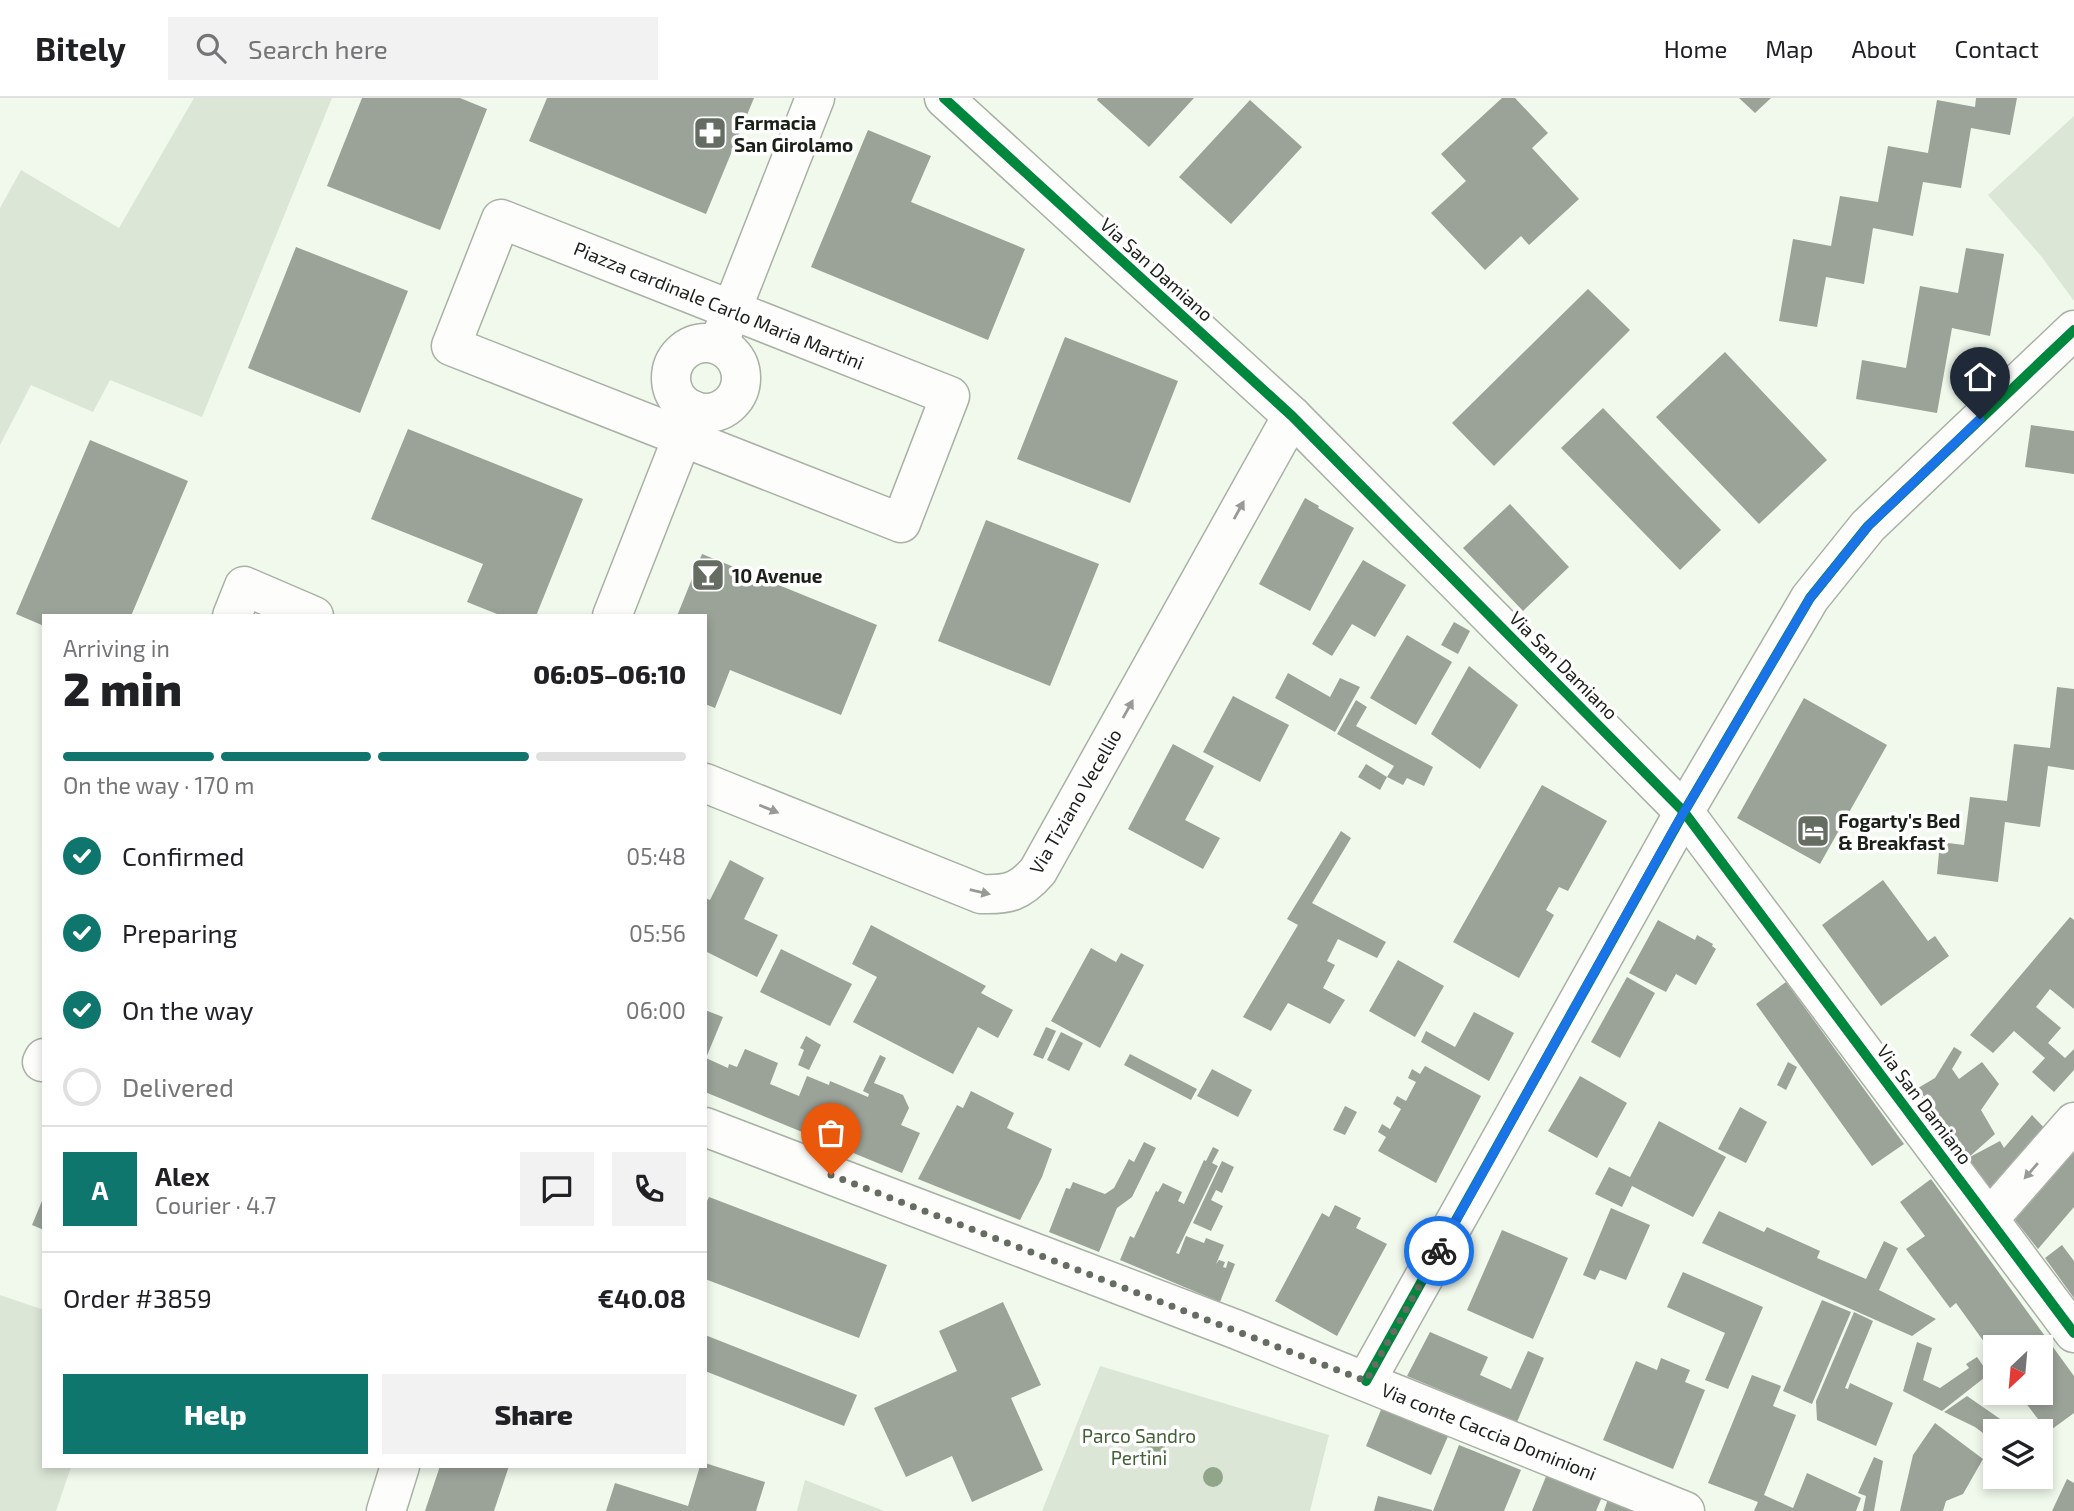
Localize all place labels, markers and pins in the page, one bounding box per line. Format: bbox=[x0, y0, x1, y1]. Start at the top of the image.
place label: Farmacia San Girolamo bbox=[734, 111, 853, 156]
pharmacy icon: Farmacia San Girolamo bbox=[691, 114, 729, 152]
pin bbox=[1950, 347, 2010, 419]
bar icon: 10 Avenue bbox=[689, 556, 727, 594]
place label: 10 Avenue bbox=[732, 564, 823, 587]
place label: Fogarty's Bed & Breakfast bbox=[1838, 809, 1960, 854]
hotel icon: Fogarty's Bed & Breakfast bbox=[1794, 812, 1832, 850]
pin bbox=[801, 1103, 861, 1175]

